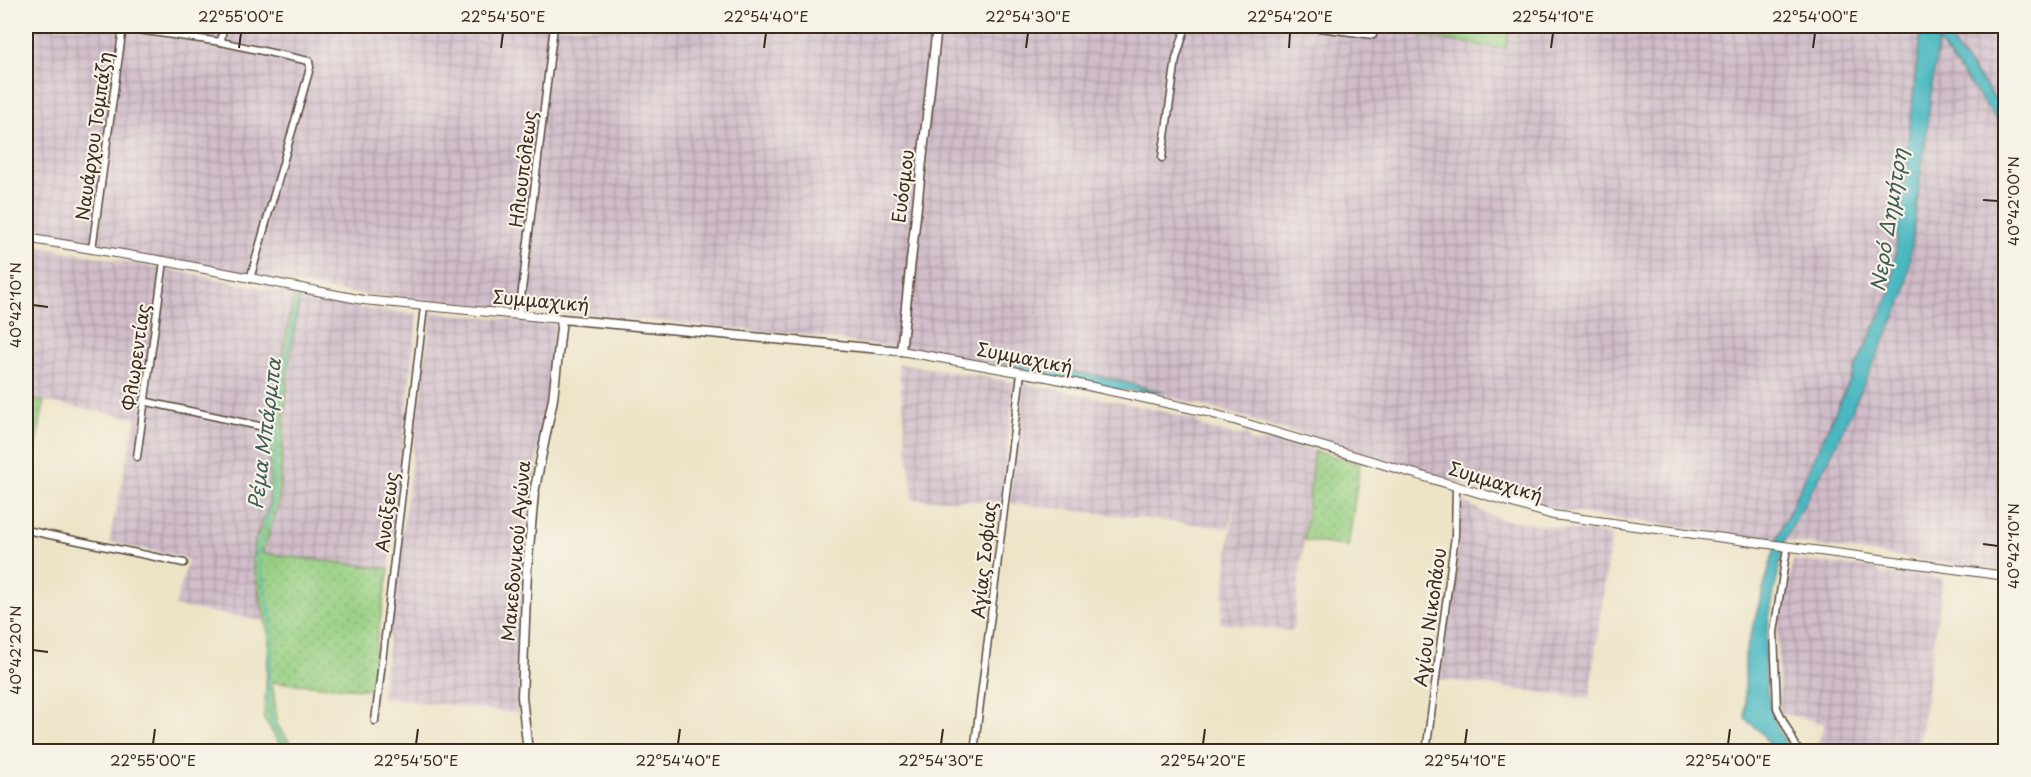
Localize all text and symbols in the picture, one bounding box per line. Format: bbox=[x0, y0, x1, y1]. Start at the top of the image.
text: 22°55'00"E bbox=[198, 4, 284, 27]
text: 22°54'50"E bbox=[461, 4, 545, 27]
text: 22°54'40"E bbox=[723, 4, 809, 27]
text: 22°54'30"E bbox=[985, 4, 1071, 27]
text: 22°54'20"E bbox=[1247, 4, 1333, 27]
text: 22°54'10"E bbox=[1512, 4, 1594, 27]
text: 22°54'00"E bbox=[1772, 4, 1858, 27]
street label: Ναυάρχου Τομπάζη bbox=[68, 50, 118, 222]
street label: Ηλιουπόλεως bbox=[501, 109, 543, 229]
water label: Νερό Δημήτρη bbox=[1862, 145, 1914, 294]
street label: Ευόσμου bbox=[884, 148, 920, 224]
text: 40°42'00"N bbox=[2001, 156, 2024, 246]
text: 40°42'10"N bbox=[3, 262, 26, 348]
street label: Συμμαχική bbox=[492, 282, 590, 318]
street label: Φλωρεντίας bbox=[114, 302, 156, 412]
street label: Συμμαχική bbox=[975, 335, 1075, 379]
water label: Ρέμα Μπάρμπα bbox=[240, 355, 288, 511]
street label: Συμμαχική bbox=[1446, 454, 1546, 508]
street label: Μακεδονικού Αγώνα bbox=[494, 459, 536, 642]
street label: Ανοίξεως bbox=[368, 470, 404, 554]
street label: Αγίας Σοφίας bbox=[963, 500, 1003, 620]
text: 40°42'10"N bbox=[2001, 503, 2024, 589]
street label: Αγίου Νικολάου bbox=[1406, 546, 1452, 688]
text: 40°42'20"N bbox=[3, 605, 26, 695]
text: 22°55'00"E bbox=[110, 748, 196, 771]
text: 22°54'50"E bbox=[374, 748, 458, 771]
text: 22°54'40"E bbox=[635, 748, 721, 771]
text: 22°54'30"E bbox=[898, 748, 984, 771]
text: 22°54'20"E bbox=[1160, 748, 1246, 771]
text: 22°54'10"E bbox=[1424, 748, 1506, 771]
text: 22°54'00"E bbox=[1685, 748, 1771, 771]

